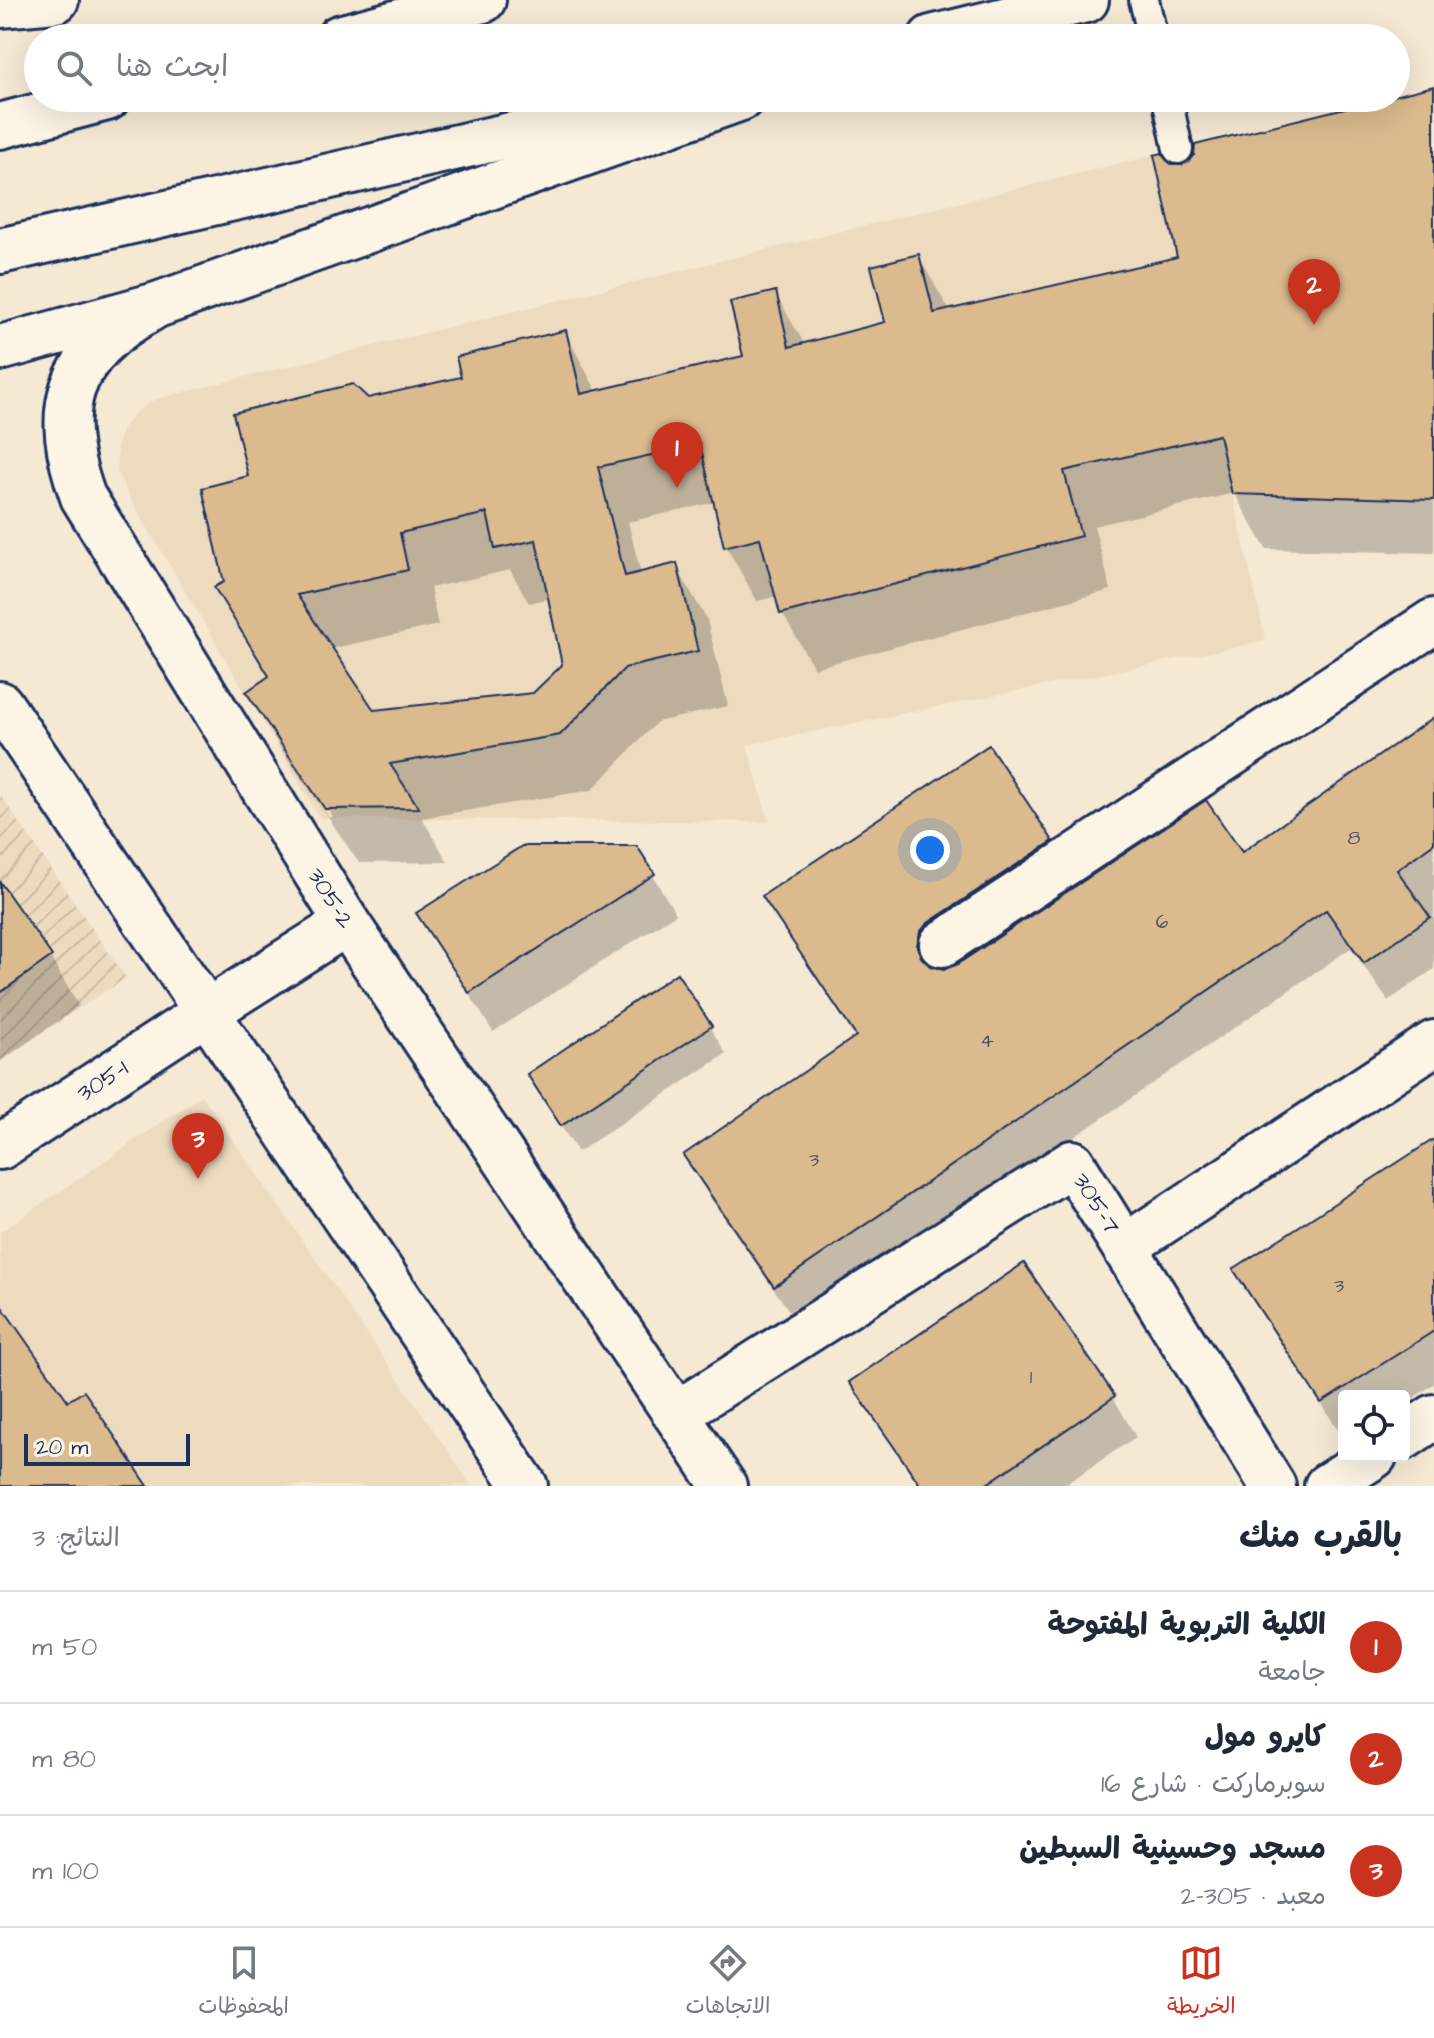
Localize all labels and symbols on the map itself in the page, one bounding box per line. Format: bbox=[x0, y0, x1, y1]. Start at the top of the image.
pin: 2 bbox=[1288, 259, 1340, 325]
pin: 1 bbox=[651, 422, 703, 488]
house number: 8 bbox=[1348, 824, 1361, 852]
your location bbox=[910, 830, 950, 870]
street label: 305-2 bbox=[299, 861, 362, 935]
house number: 6 bbox=[1156, 908, 1169, 936]
house number: 4 bbox=[980, 1027, 994, 1055]
street label: 305-1 bbox=[70, 1052, 135, 1110]
pin: 3 bbox=[172, 1113, 224, 1179]
house number: 3 bbox=[809, 1146, 819, 1174]
street label: 305-7 bbox=[1064, 1166, 1128, 1241]
house number: 3 bbox=[1334, 1272, 1344, 1300]
house number: 1 bbox=[1030, 1363, 1033, 1391]
scale bar bbox=[24, 1430, 190, 1466]

